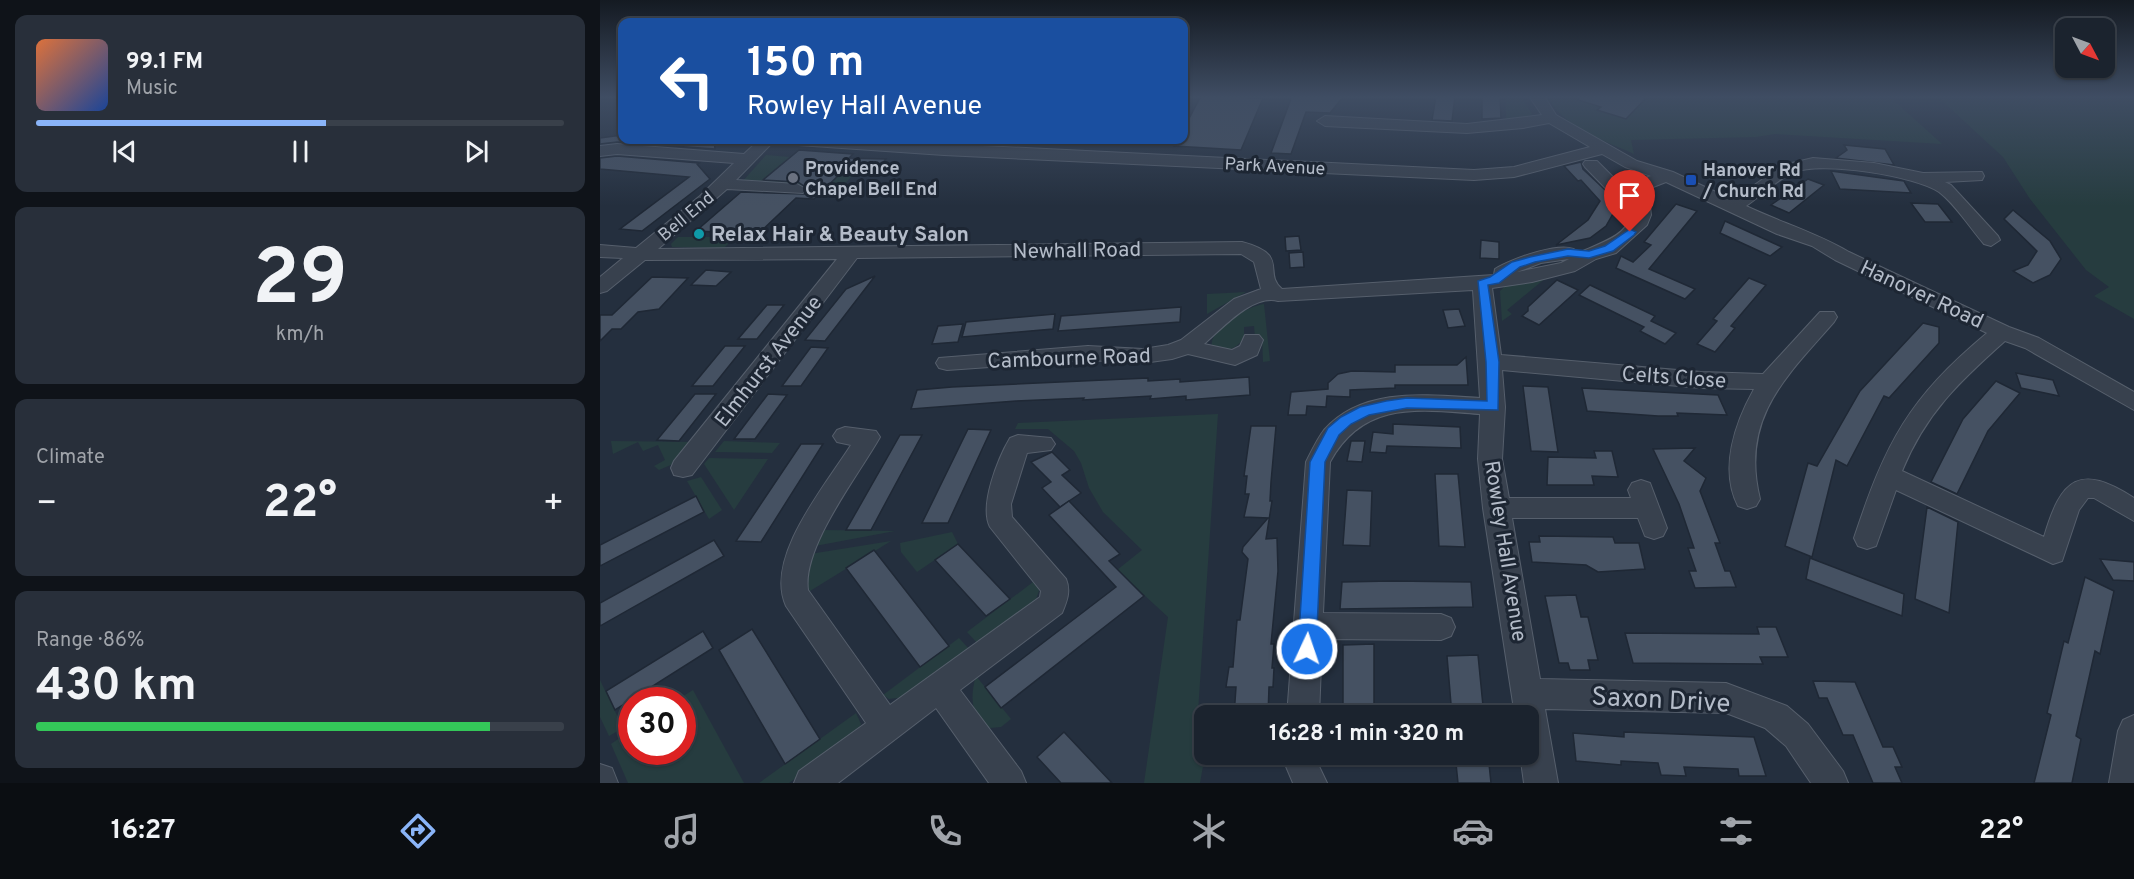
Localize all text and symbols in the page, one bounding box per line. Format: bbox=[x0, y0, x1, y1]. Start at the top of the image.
north arrow bbox=[2055, 18, 2115, 78]
map controls bbox=[2055, 18, 2115, 78]
text: 150 m bbox=[747, 38, 864, 91]
icon: left bbox=[648, 42, 726, 120]
text: 99.1 FM bbox=[126, 49, 203, 76]
text: Music bbox=[126, 76, 178, 102]
text: Rowley Hall Avenue bbox=[747, 90, 982, 124]
icon: previous bbox=[108, 135, 141, 168]
icon: pause bbox=[284, 135, 317, 168]
icon: next bbox=[460, 135, 493, 168]
street label: Park Avenue bbox=[1224, 153, 1326, 182]
place label: Providence Chapel Bell End bbox=[805, 158, 937, 202]
place label: Hanover Rd / Church Rd bbox=[1702, 160, 1804, 204]
pin bbox=[1604, 170, 1655, 232]
marker: Providence Chapel Bell End bbox=[786, 171, 800, 185]
marker: Hanover Rd / Church Rd bbox=[1684, 173, 1698, 187]
icon: arrive bbox=[1613, 179, 1646, 212]
street label: Bell End bbox=[654, 187, 720, 247]
place label: Relax Hair & Beauty Salon bbox=[711, 222, 969, 249]
marker: Relax Hair & Beauty Salon bbox=[692, 227, 706, 241]
text: 29 bbox=[252, 233, 348, 332]
street label: Newhall Road bbox=[1013, 237, 1142, 266]
street label: Hanover Road bbox=[1855, 255, 1987, 336]
street label: Elmhurst Avenue bbox=[709, 291, 829, 433]
text: km/h bbox=[276, 322, 324, 348]
street label: Cambourne Road bbox=[987, 343, 1151, 376]
street label: Celts Close bbox=[1621, 361, 1727, 396]
text: Climate bbox=[36, 445, 105, 471]
street label: Rowley Hall Avenue bbox=[1477, 459, 1532, 644]
text: 22° bbox=[263, 476, 337, 533]
text: − bbox=[36, 484, 57, 526]
text: + bbox=[543, 484, 564, 526]
position arrow bbox=[1275, 617, 1339, 681]
text: Range · 86% bbox=[36, 628, 144, 654]
text: 430 km bbox=[36, 659, 197, 716]
street label: Saxon Drive bbox=[1591, 681, 1731, 722]
speed limit sign: 30 bbox=[618, 687, 696, 765]
text: 16:28 · 1 min · 320 m bbox=[1269, 721, 1464, 748]
icon: directions bbox=[397, 810, 439, 852]
icon: music bbox=[661, 810, 703, 852]
icon: phone bbox=[924, 810, 966, 852]
icon: climate bbox=[1188, 810, 1230, 852]
icon: car bbox=[1452, 810, 1494, 852]
icon: filters bbox=[1715, 810, 1757, 852]
text: 16:27 bbox=[111, 814, 176, 848]
text: 22° bbox=[1979, 814, 2023, 848]

